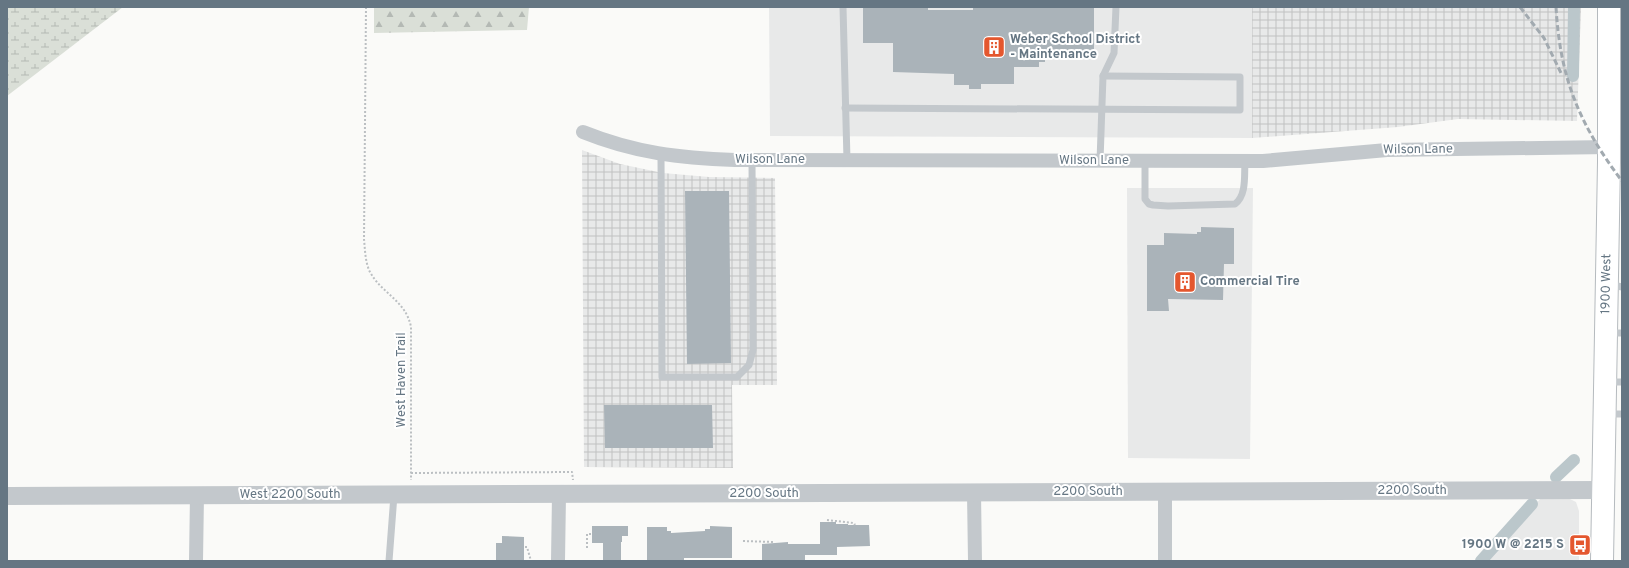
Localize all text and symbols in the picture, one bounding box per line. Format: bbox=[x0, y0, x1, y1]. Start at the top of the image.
place label: Weber School District - Maintenance bbox=[1010, 32, 1140, 63]
building icon: Weber School District - Maintenance bbox=[981, 34, 1007, 60]
street label: Wilson Lane bbox=[1383, 141, 1453, 159]
street label: Wilson Lane bbox=[735, 152, 805, 168]
street label: Wilson Lane bbox=[1059, 153, 1129, 169]
street label: 1900 West bbox=[1598, 254, 1615, 314]
building icon: Commercial Tire bbox=[1172, 269, 1198, 295]
place label: Commercial Tire bbox=[1200, 274, 1300, 290]
street label: West Haven Trail bbox=[394, 332, 410, 428]
street label: 2200 South bbox=[1377, 483, 1447, 499]
street label: 2200 South bbox=[1053, 484, 1123, 500]
street label: 2200 South bbox=[729, 486, 799, 502]
street label: West 2200 South bbox=[239, 487, 341, 503]
bus stop icon: 1900 W @ 2215 S bbox=[1567, 532, 1593, 558]
place label: 1900 W @ 2215 S bbox=[1462, 537, 1564, 553]

